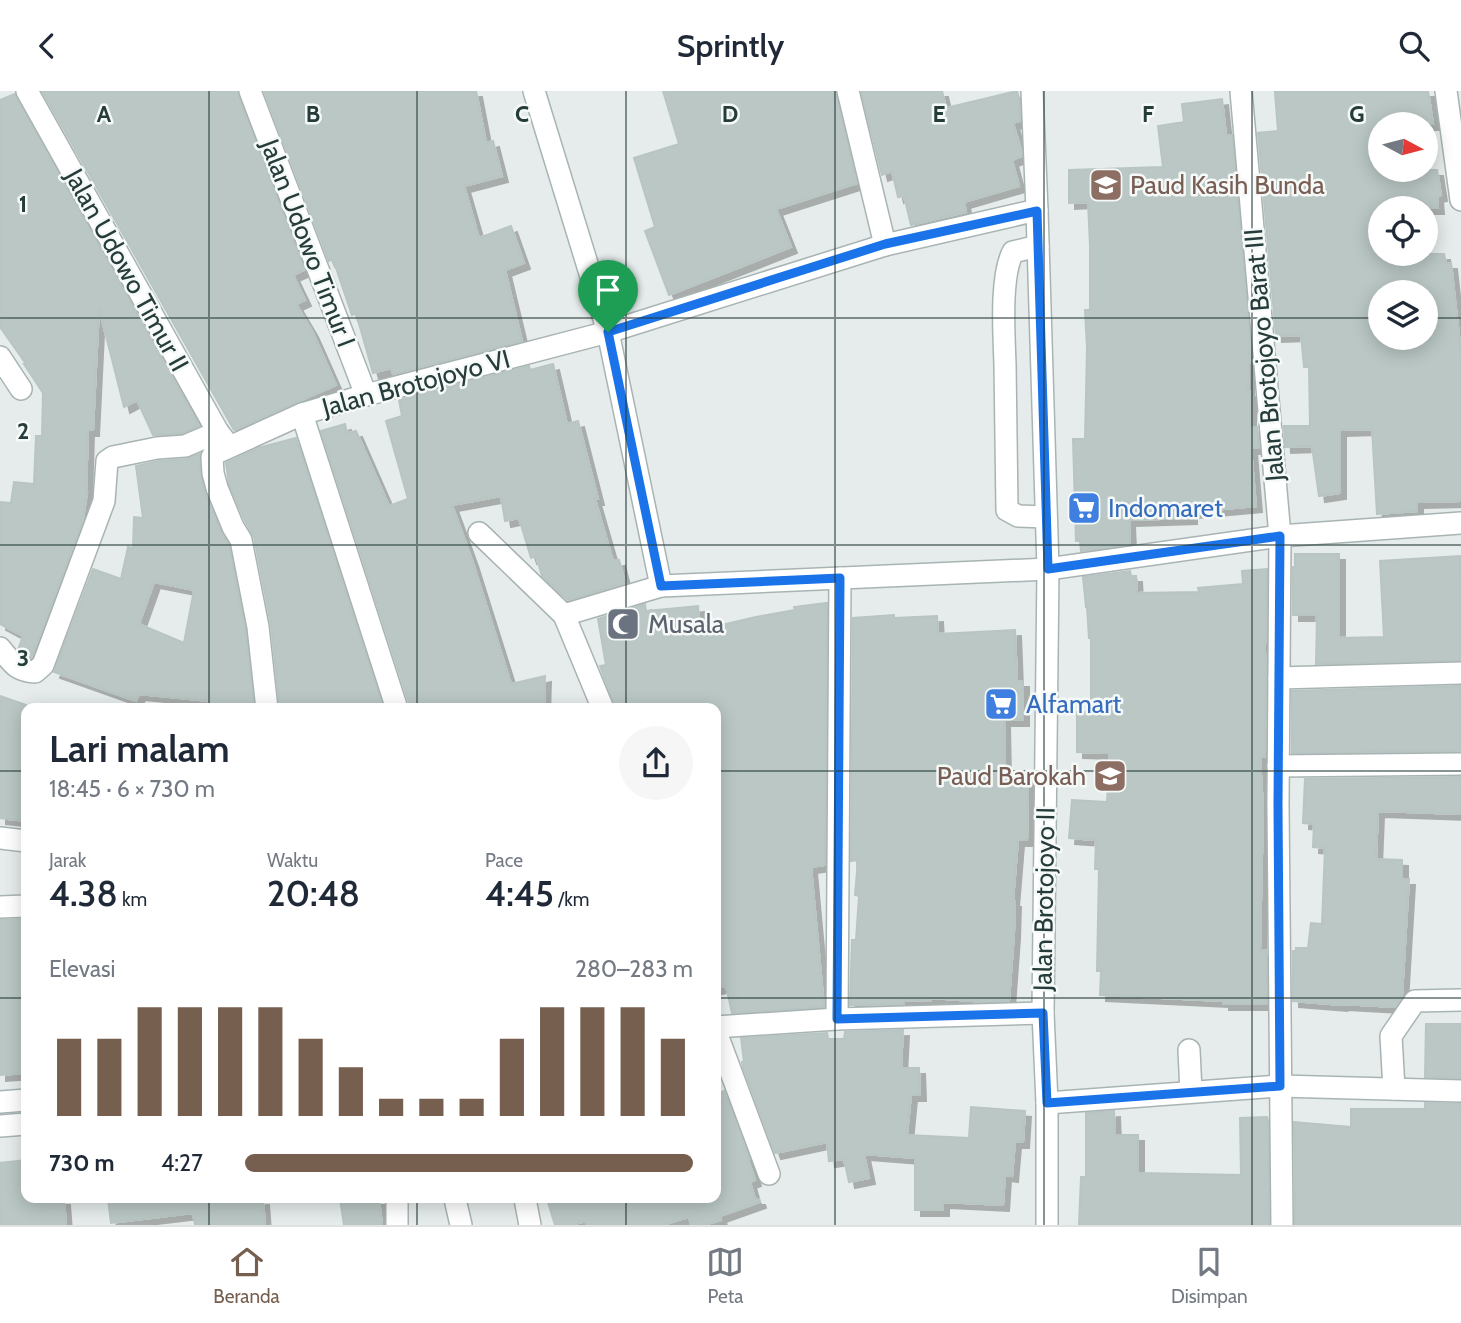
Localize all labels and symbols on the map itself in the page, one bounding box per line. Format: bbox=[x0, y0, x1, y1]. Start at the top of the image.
text: A bbox=[97, 100, 112, 128]
text: B bbox=[306, 100, 320, 128]
text: C bbox=[515, 100, 529, 128]
text: D bbox=[722, 100, 738, 128]
text: E bbox=[932, 100, 946, 128]
text: F bbox=[1142, 100, 1154, 128]
text: G bbox=[1349, 100, 1365, 128]
north arrow bbox=[1368, 112, 1438, 182]
street label: Jalan Udowo Timur I bbox=[253, 134, 362, 351]
street label: Jalan Udowo Timur II bbox=[58, 162, 196, 377]
school or university icon: Paud Kasih Bunda bbox=[1087, 166, 1125, 204]
place label: Paud Kasih Bunda bbox=[1130, 169, 1325, 201]
text: 1 bbox=[19, 190, 27, 218]
street label: Jalan Brotojoyo Barat III bbox=[1237, 227, 1291, 484]
pin bbox=[578, 260, 638, 332]
street label: Jalan Brotojoyo VI bbox=[318, 343, 513, 424]
text: 2 bbox=[17, 417, 29, 445]
supermarket icon: Indomaret bbox=[1065, 489, 1103, 527]
place label: Indomaret bbox=[1108, 492, 1223, 524]
mosque icon: Musala bbox=[604, 605, 642, 643]
place label: Musala bbox=[648, 608, 725, 640]
text: 3 bbox=[17, 644, 29, 672]
supermarket icon: Alfamart bbox=[982, 685, 1020, 723]
place label: Alfamart bbox=[1026, 688, 1121, 720]
school or university icon: Paud Barokah bbox=[1091, 757, 1129, 795]
place label: Paud Barokah bbox=[937, 760, 1086, 792]
street label: Jalan Brotojoyo II bbox=[1026, 807, 1062, 992]

